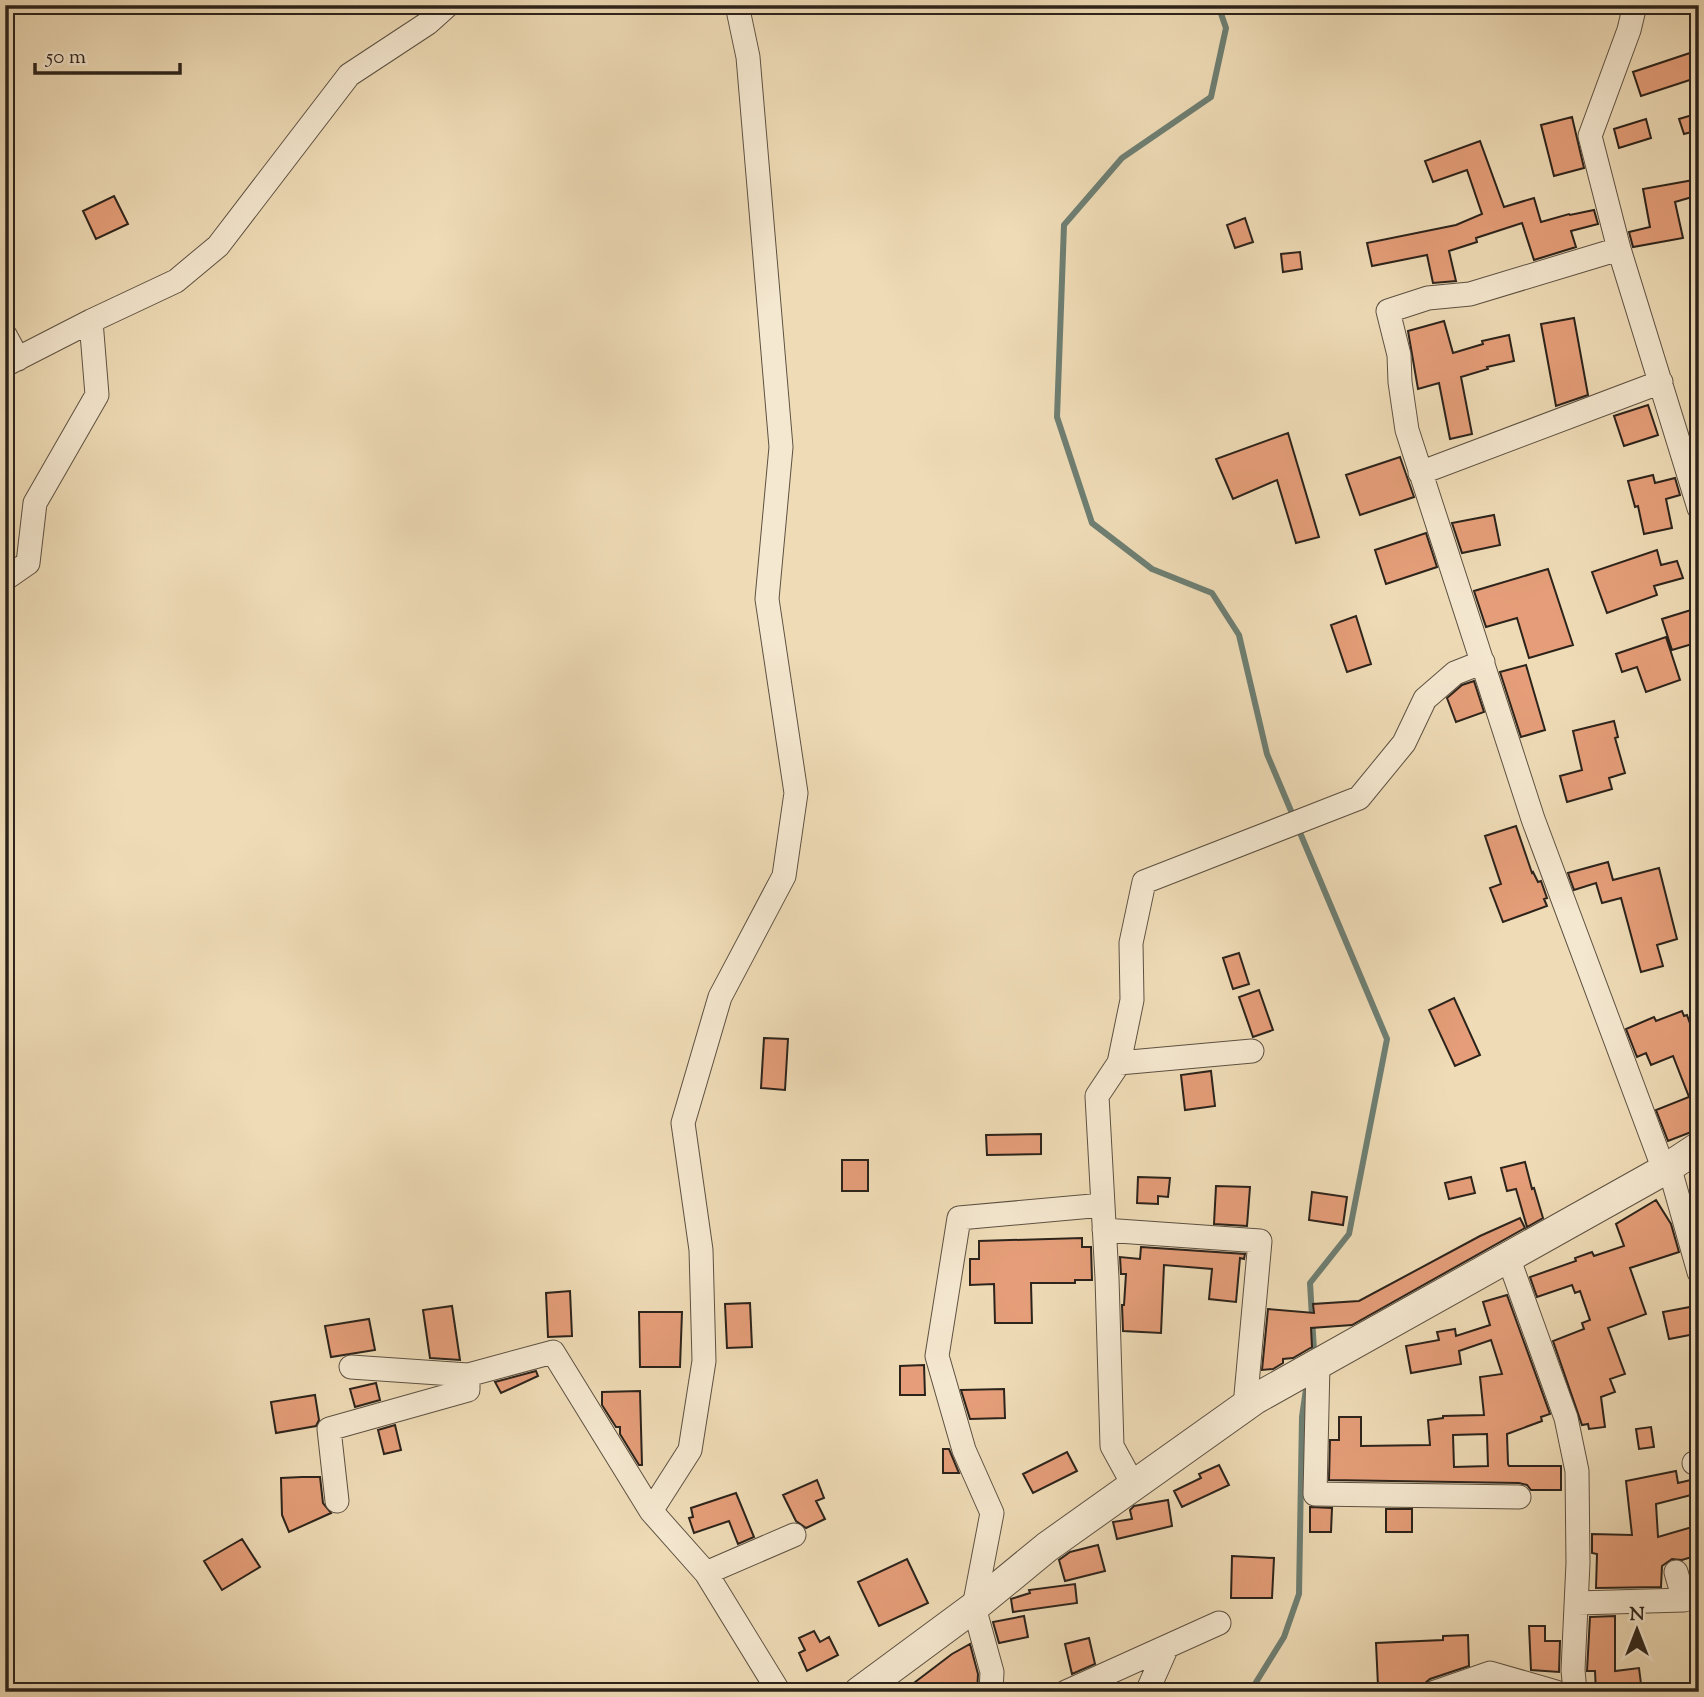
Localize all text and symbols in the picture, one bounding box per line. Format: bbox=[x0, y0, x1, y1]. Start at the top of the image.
scale bar bbox=[35, 32, 180, 76]
text: 50 m bbox=[45, 43, 86, 73]
north arrow bbox=[1602, 1596, 1672, 1666]
text: N bbox=[1629, 1602, 1645, 1629]

